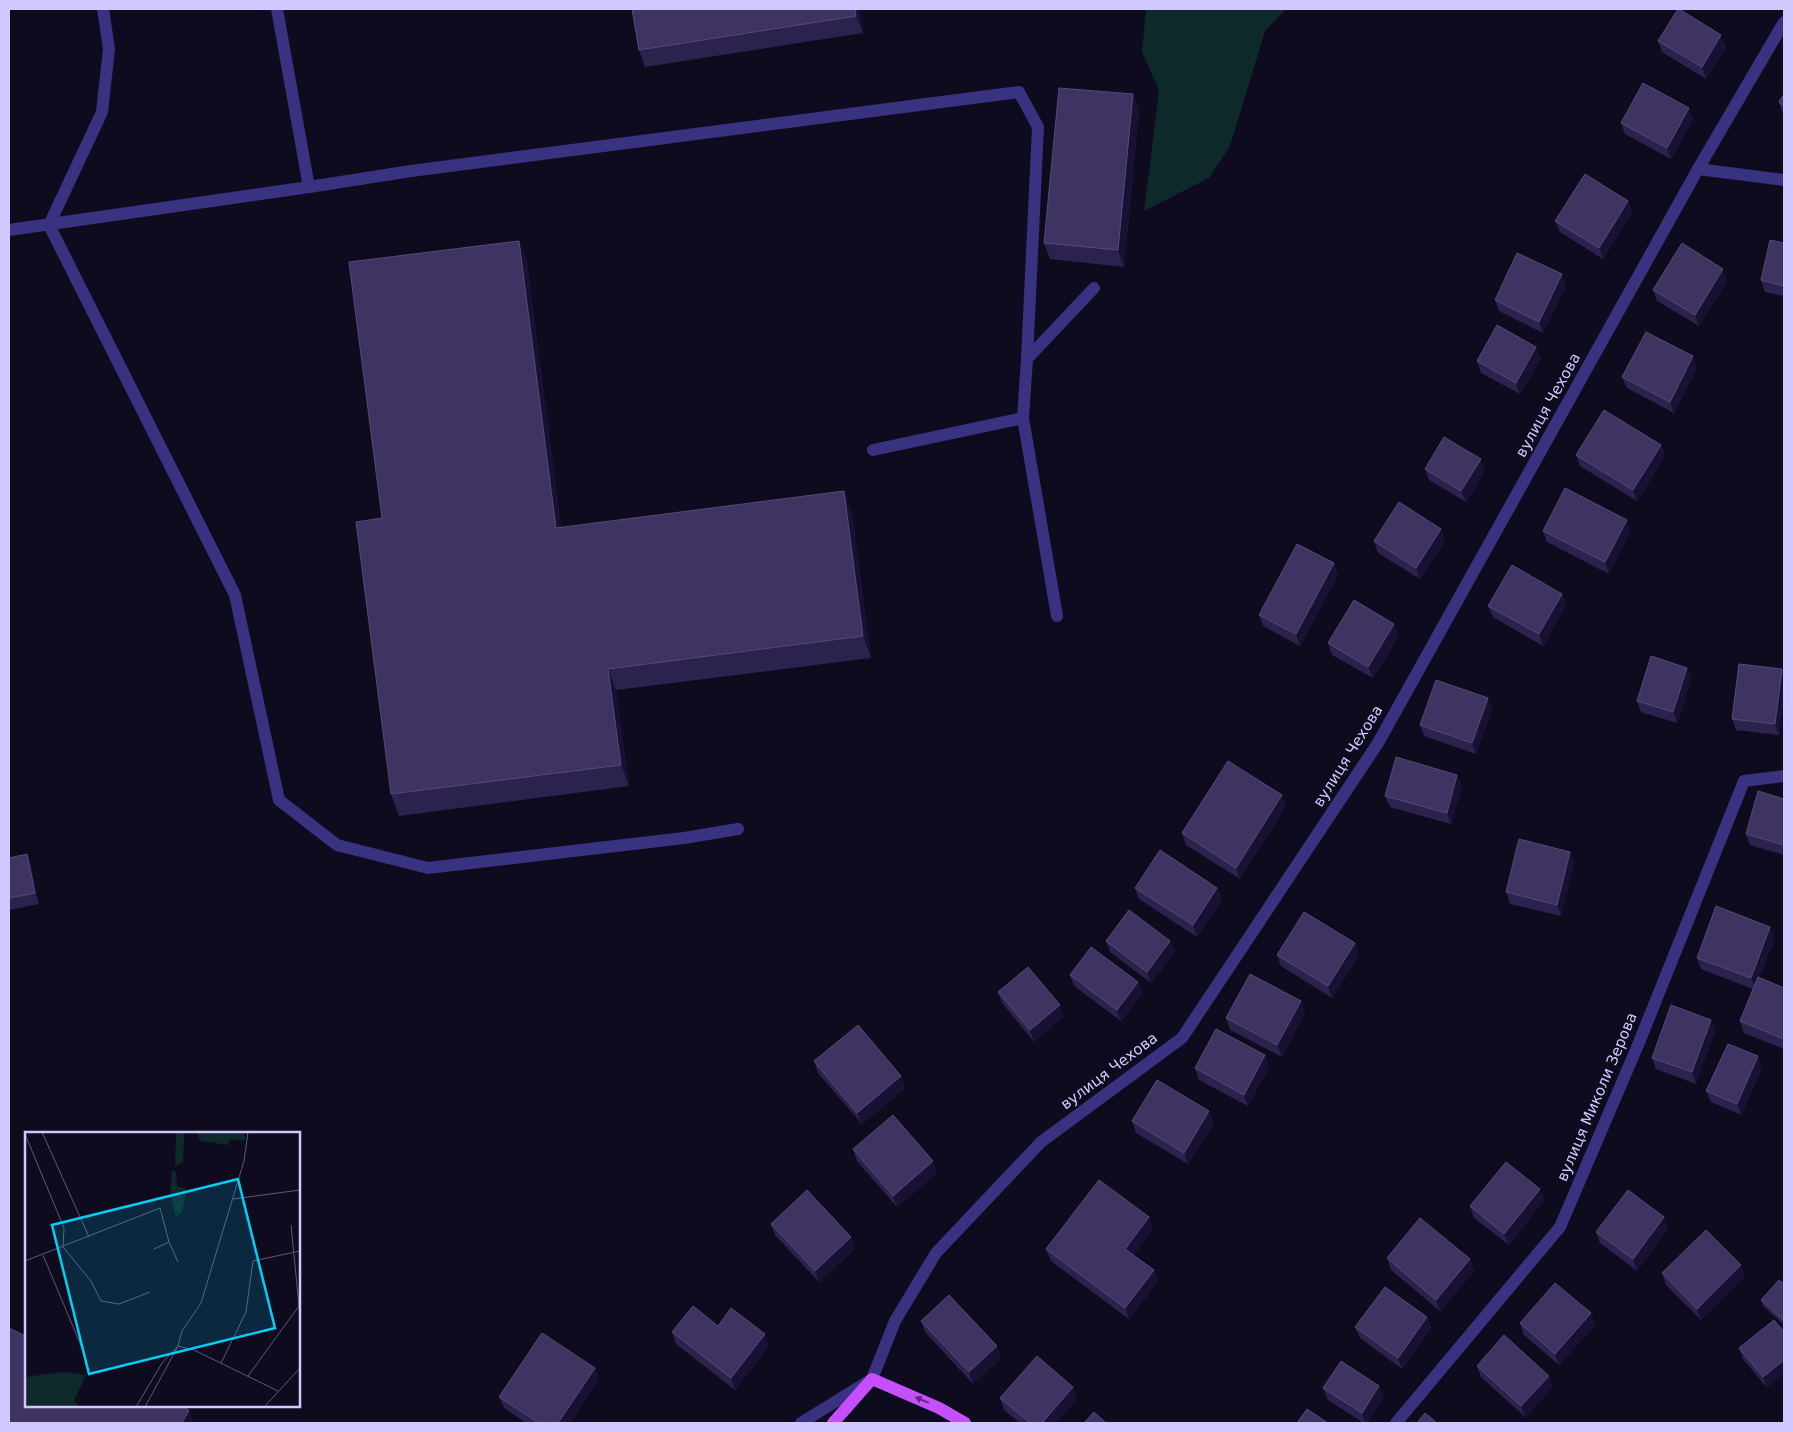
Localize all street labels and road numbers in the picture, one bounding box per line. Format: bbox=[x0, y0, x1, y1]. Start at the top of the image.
street label: вулиця Чехова bbox=[1512, 350, 1584, 460]
street label: вулиця Чехова bbox=[1309, 702, 1387, 810]
street label: вулиця Миколи Зерова bbox=[1553, 1010, 1641, 1184]
street label: вулиця Чехова bbox=[1057, 1029, 1161, 1113]

